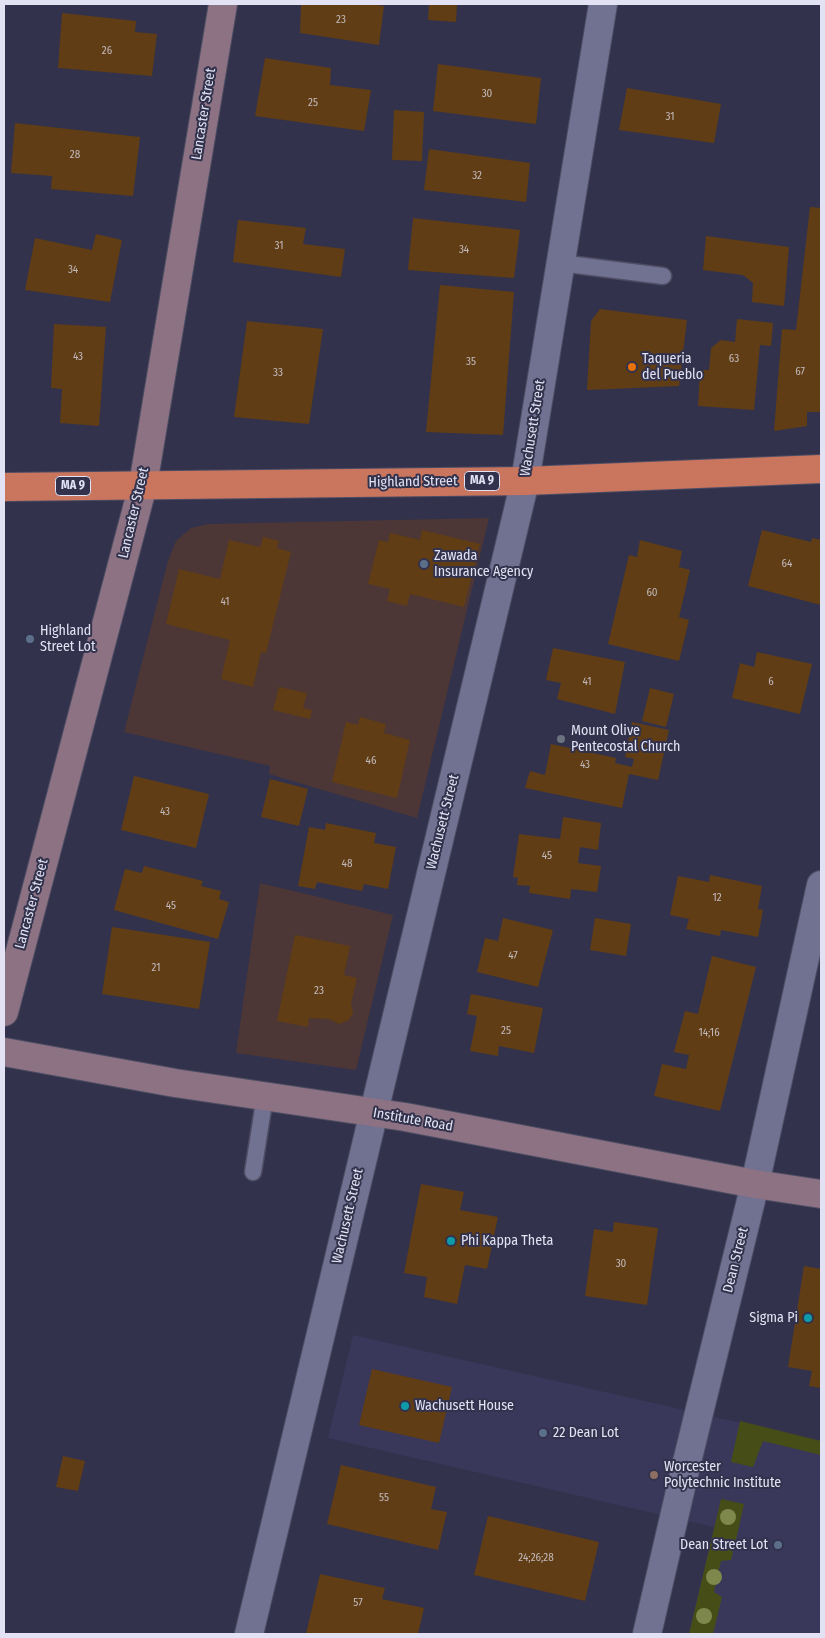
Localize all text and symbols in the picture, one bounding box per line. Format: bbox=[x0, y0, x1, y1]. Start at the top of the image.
house number: 23 bbox=[336, 13, 346, 27]
house number: 26 bbox=[102, 44, 112, 58]
street label: Lancaster Street bbox=[188, 67, 220, 161]
house number: 30 bbox=[482, 87, 492, 101]
house number: 25 bbox=[308, 96, 318, 110]
house number: 31 bbox=[666, 110, 674, 124]
house number: 28 bbox=[70, 148, 80, 162]
house number: 32 bbox=[472, 169, 482, 183]
house number: 31 bbox=[275, 239, 283, 253]
house number: 34 bbox=[459, 243, 469, 257]
house number: 34 bbox=[68, 263, 78, 277]
house number: 43 bbox=[73, 350, 83, 364]
place label: Taqueria del Pueblo bbox=[642, 351, 703, 384]
house number: 63 bbox=[729, 352, 739, 366]
house number: 35 bbox=[466, 355, 476, 369]
marker: Taqueria del Pueblo bbox=[626, 361, 638, 373]
house number: 67 bbox=[795, 365, 805, 379]
house number: 33 bbox=[273, 366, 283, 380]
street label: Wachusett Street bbox=[517, 379, 549, 477]
street label: Lancaster Street bbox=[115, 466, 153, 560]
road number: MA 9 bbox=[464, 472, 500, 491]
street label: Highland Street bbox=[368, 473, 458, 491]
road number: MA 9 bbox=[56, 476, 90, 496]
place label: Zawada Insurance Agency bbox=[434, 548, 533, 580]
house number: 64 bbox=[782, 557, 792, 571]
marker: Zawada Insurance Agency bbox=[418, 558, 430, 570]
house number: 60 bbox=[646, 586, 658, 600]
house number: 41 bbox=[220, 595, 230, 609]
place label: Highland Street Lot bbox=[40, 623, 96, 656]
marker: Highland Street Lot bbox=[24, 633, 36, 645]
house number: 41 bbox=[582, 675, 592, 689]
house number: 6 bbox=[768, 675, 774, 689]
place label: Mount Olive Pentecostal Church bbox=[571, 723, 680, 756]
marker: Mount Olive Pentecostal Church bbox=[555, 733, 567, 745]
house number: 46 bbox=[366, 754, 376, 768]
house number: 43 bbox=[580, 758, 590, 772]
street label: Wachusett Street bbox=[423, 773, 463, 871]
house number: 43 bbox=[160, 805, 170, 819]
house number: 45 bbox=[542, 849, 552, 863]
street label: Lancaster Street bbox=[12, 857, 52, 951]
house number: 48 bbox=[342, 857, 352, 871]
house number: 12 bbox=[712, 891, 722, 905]
house number: 45 bbox=[166, 899, 176, 913]
house number: 47 bbox=[508, 949, 518, 963]
house number: 21 bbox=[152, 961, 160, 975]
house number: 23 bbox=[314, 984, 324, 998]
house number: 25 bbox=[501, 1024, 511, 1038]
house number: 14;16 bbox=[698, 1026, 720, 1040]
street label: Institute Road bbox=[372, 1105, 454, 1135]
street label: Wachusett Street bbox=[329, 1167, 367, 1265]
street label: Dean Street bbox=[720, 1226, 752, 1294]
place label: Phi Kappa Theta bbox=[461, 1233, 553, 1249]
marker: Phi Kappa Theta bbox=[445, 1235, 457, 1247]
house number: 30 bbox=[616, 1257, 626, 1271]
place label: Sigma Pi bbox=[749, 1310, 798, 1326]
marker: Sigma Pi bbox=[802, 1312, 814, 1324]
place label: Wachusett House bbox=[415, 1398, 514, 1414]
marker: Wachusett House bbox=[399, 1400, 411, 1412]
place label: 22 Dean Lot bbox=[553, 1425, 619, 1441]
marker: 22 Dean Lot bbox=[537, 1427, 549, 1439]
place label: Worcester Polytechnic Institute bbox=[664, 1459, 781, 1491]
marker: Worcester Polytechnic Institute bbox=[648, 1469, 660, 1481]
house number: 55 bbox=[379, 1491, 389, 1505]
place label: Dean Street Lot bbox=[680, 1537, 768, 1553]
marker: Dean Street Lot bbox=[772, 1539, 784, 1551]
house number: 24;26;28 bbox=[518, 1551, 554, 1565]
house number: 57 bbox=[353, 1596, 363, 1610]

